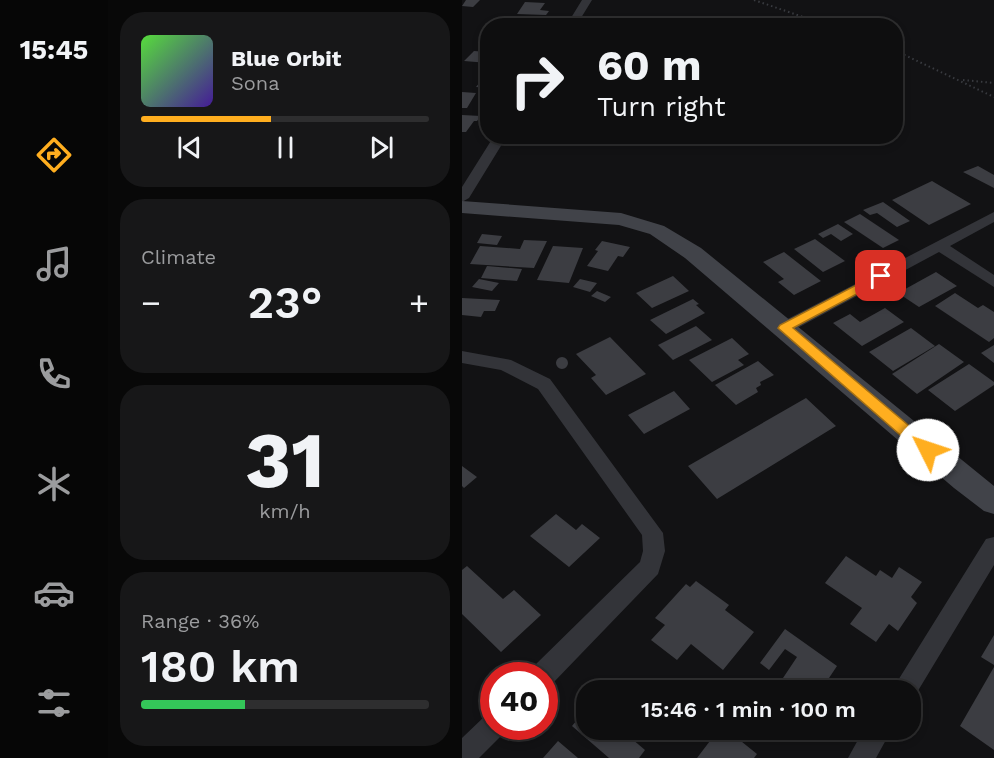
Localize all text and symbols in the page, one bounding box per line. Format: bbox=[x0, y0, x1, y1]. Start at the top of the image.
text: 15:45 bbox=[20, 34, 88, 66]
text: 60 m bbox=[597, 41, 701, 90]
icon: right bbox=[498, 42, 576, 120]
text: Blue Orbit bbox=[231, 46, 341, 71]
text: Sona bbox=[231, 71, 280, 95]
text: Turn right bbox=[597, 91, 726, 123]
icon: previous bbox=[173, 131, 206, 164]
icon: pause bbox=[269, 131, 302, 164]
icon: next bbox=[365, 131, 398, 164]
icon: directions bbox=[33, 134, 75, 176]
icon: music bbox=[33, 243, 75, 285]
text: Climate bbox=[141, 245, 216, 269]
pin bbox=[855, 250, 906, 301]
icon: arrive bbox=[864, 259, 897, 292]
text: 23° bbox=[248, 276, 322, 329]
text: − bbox=[141, 283, 161, 322]
text: + bbox=[409, 283, 429, 322]
icon: phone bbox=[33, 353, 75, 395]
text: 31 bbox=[245, 414, 325, 506]
position arrow bbox=[896, 418, 960, 482]
icon: climate bbox=[33, 463, 75, 505]
text: km/h bbox=[259, 499, 311, 523]
icon: car bbox=[33, 572, 75, 614]
text: Range · 36% bbox=[141, 609, 259, 633]
text: 180 km bbox=[141, 640, 300, 693]
speed limit sign: 40 bbox=[480, 662, 558, 740]
icon: filters bbox=[33, 682, 75, 724]
text: 15:46 · 1 min · 100 m bbox=[641, 697, 856, 722]

